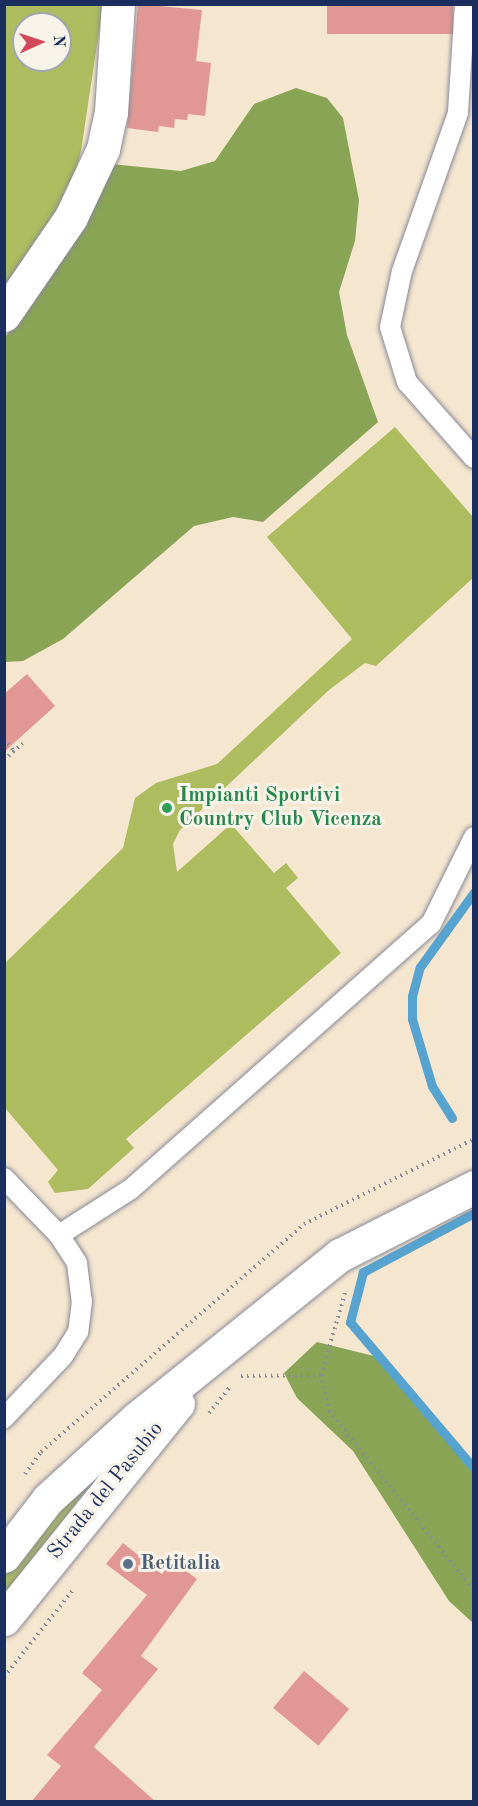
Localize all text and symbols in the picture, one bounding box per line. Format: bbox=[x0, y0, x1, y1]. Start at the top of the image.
north arrow bbox=[12, 12, 72, 72]
text: N bbox=[50, 35, 66, 48]
place label: Impianti Sportivi Country Club Vicenza bbox=[179, 783, 382, 833]
marker: Impianti Sportivi Country Club Vicenza bbox=[160, 801, 174, 815]
street label: Strada del Pasubio bbox=[43, 1417, 169, 1565]
place label: Retitalia bbox=[140, 1551, 221, 1577]
marker: Retitalia bbox=[121, 1557, 135, 1571]

